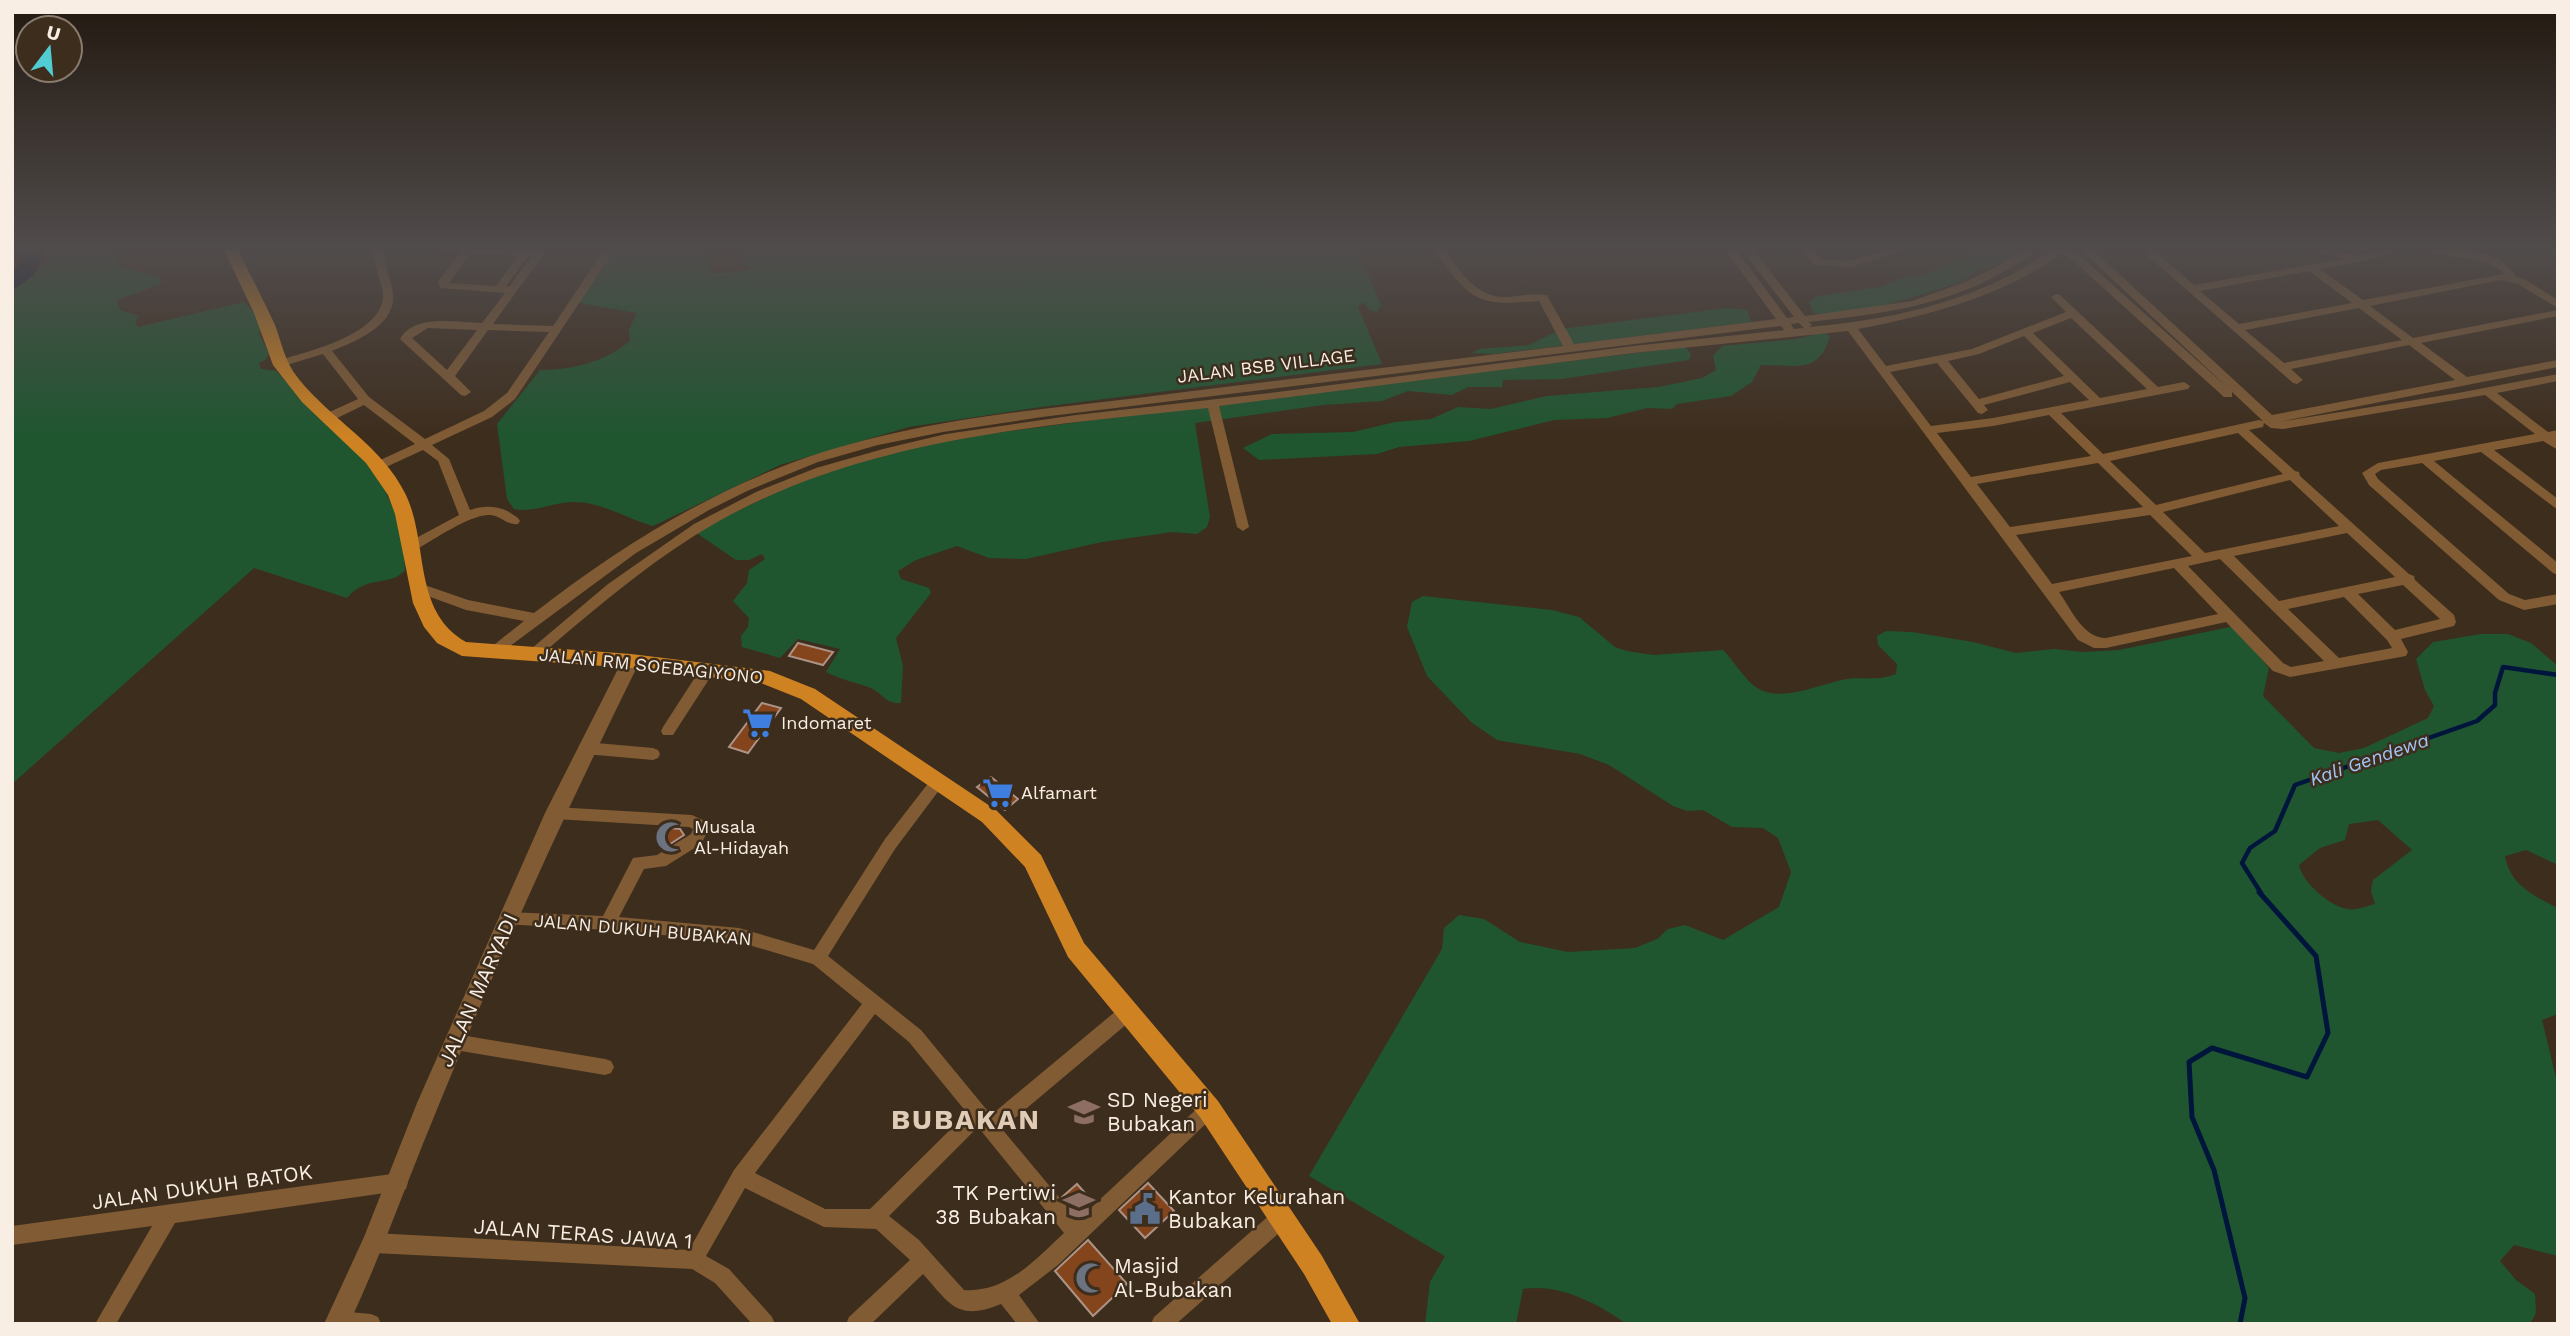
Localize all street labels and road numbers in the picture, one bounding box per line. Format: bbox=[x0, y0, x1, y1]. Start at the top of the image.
street label: JALAN BSB VILLAGE bbox=[1176, 344, 1356, 387]
street label: JALAN RM SOEBAGIYONO bbox=[538, 643, 764, 688]
street label: JALAN MARYADI bbox=[432, 909, 523, 1070]
street label: JALAN DUKUH BUBAKAN bbox=[533, 910, 753, 949]
street label: JALAN DUKUH BATOK bbox=[90, 1159, 314, 1214]
street label: JALAN TERAS JAWA 1 bbox=[473, 1213, 693, 1254]

